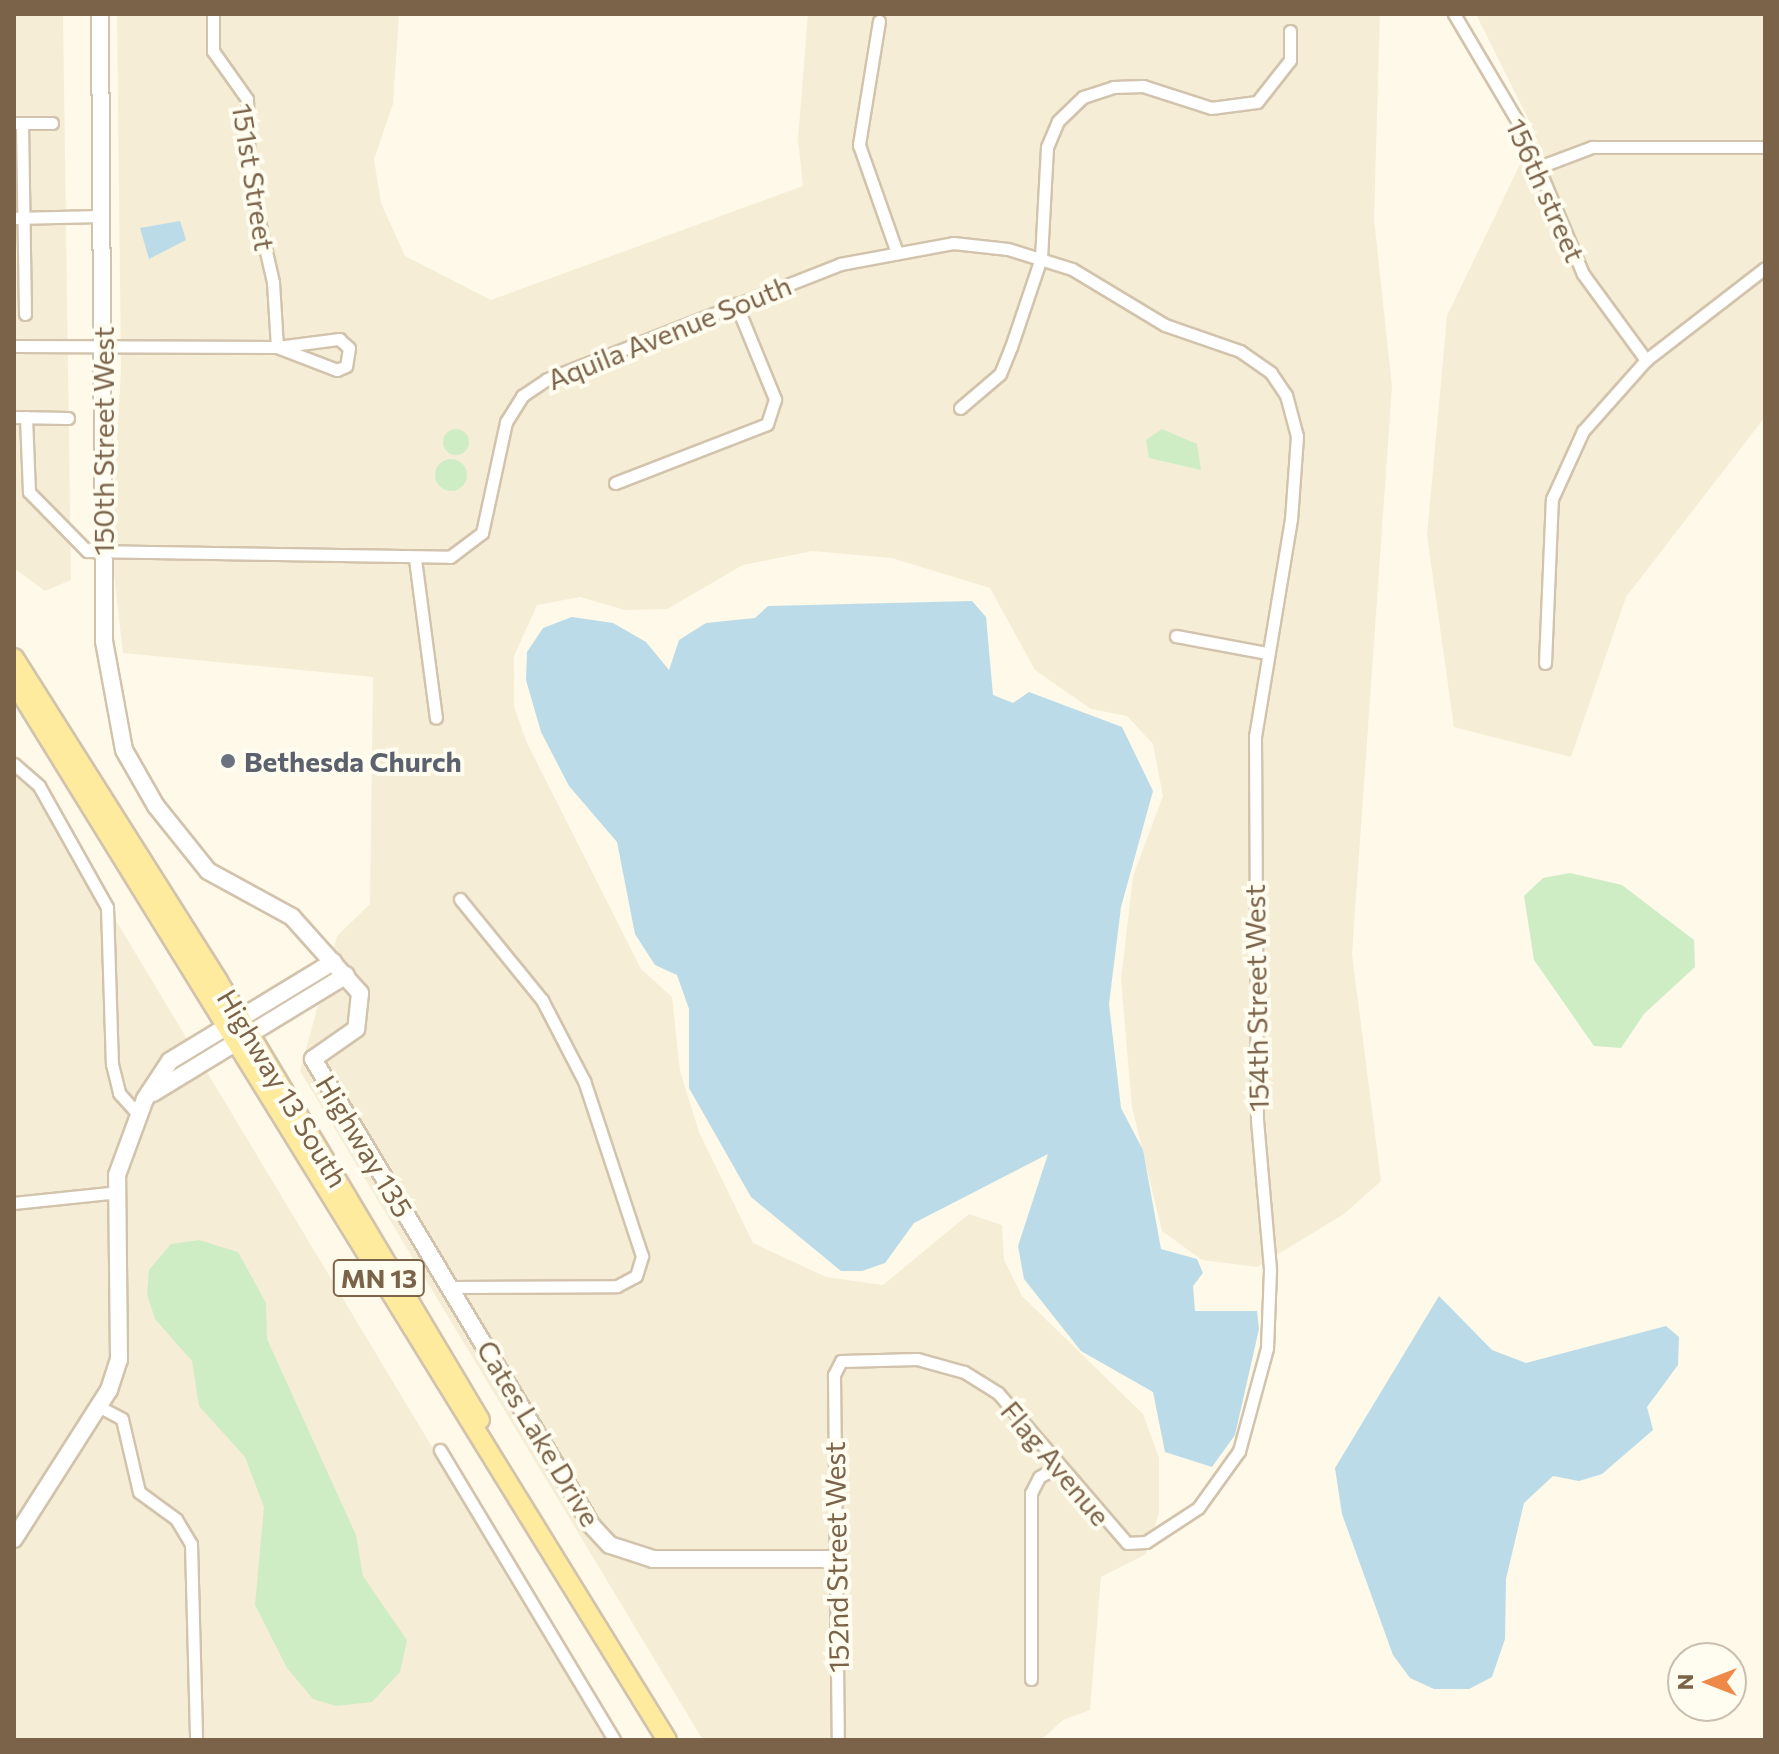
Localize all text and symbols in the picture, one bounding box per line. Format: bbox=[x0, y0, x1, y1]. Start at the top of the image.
street label: 151st Street bbox=[226, 101, 282, 253]
street label: 156th street bbox=[1499, 113, 1593, 267]
street label: Aquila Avenue South bbox=[542, 268, 796, 396]
street label: 150th Street West bbox=[86, 326, 120, 556]
place label: Bethesda Church bbox=[244, 744, 462, 778]
marker: Bethesda Church bbox=[219, 752, 237, 770]
street label: 154th Street West bbox=[1237, 884, 1275, 1112]
street label: Highway 13 South bbox=[211, 983, 355, 1193]
street label: Highway 135 bbox=[310, 1069, 420, 1223]
road number: MN 13 bbox=[331, 1256, 427, 1300]
street label: Cates Lake Drive bbox=[470, 1334, 608, 1532]
street label: Flag Avenue bbox=[994, 1394, 1118, 1532]
street label: 152nd Street West bbox=[817, 1441, 855, 1673]
north arrow bbox=[1667, 1642, 1747, 1722]
text: N bbox=[1671, 1674, 1698, 1690]

